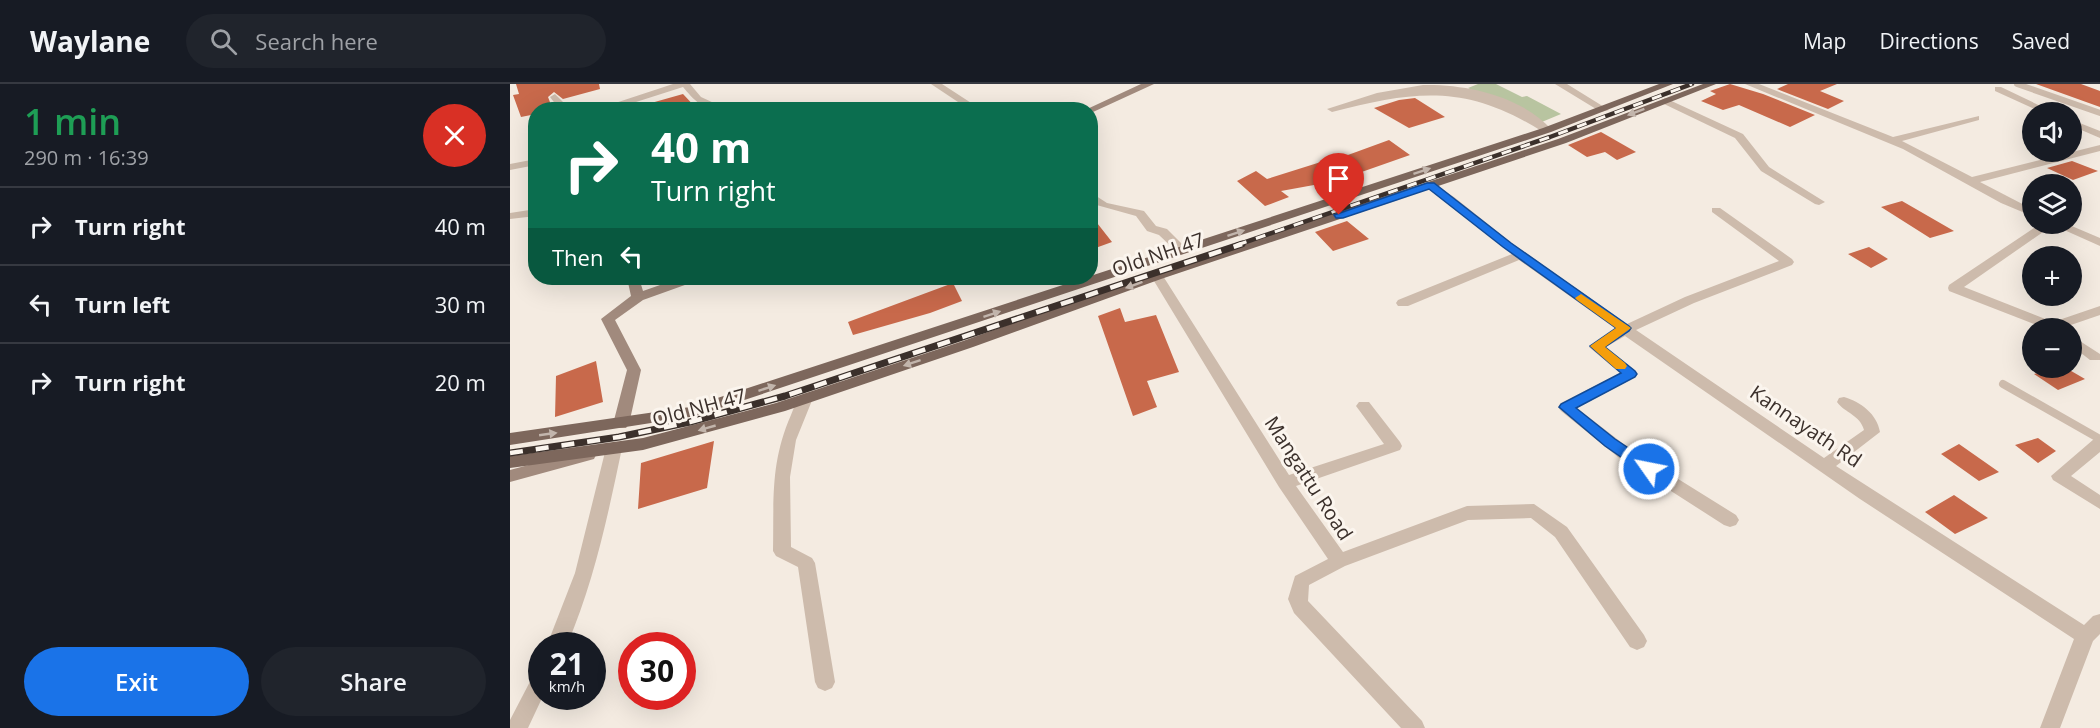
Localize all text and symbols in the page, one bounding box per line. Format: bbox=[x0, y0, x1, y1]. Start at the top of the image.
search box bbox=[186, 14, 606, 68]
text: Waylane bbox=[30, 22, 150, 60]
icon: search bbox=[207, 25, 240, 58]
text: Search here bbox=[255, 26, 378, 56]
text: Map bbox=[1803, 27, 1846, 55]
text: Directions bbox=[1879, 27, 1979, 55]
text: Saved bbox=[2012, 27, 2070, 55]
text: 1 min bbox=[24, 97, 121, 146]
map controls bbox=[2022, 102, 2082, 378]
button: sound bbox=[2022, 102, 2082, 162]
button: close bbox=[423, 104, 486, 167]
one-way arrow bbox=[1627, 107, 1645, 117]
text: 40 m bbox=[651, 118, 751, 175]
icon: right bbox=[552, 126, 630, 204]
text: 290 m · 16:39 bbox=[24, 144, 149, 171]
pin bbox=[1313, 153, 1364, 215]
icon: arrive bbox=[1322, 162, 1355, 195]
one-way arrow bbox=[1413, 166, 1431, 176]
text: Turn right bbox=[651, 172, 776, 209]
button: layers bbox=[2022, 174, 2082, 234]
icon: right bbox=[24, 210, 57, 243]
text: Turn right bbox=[75, 211, 186, 241]
text: 40 m bbox=[435, 211, 486, 241]
street label: Old NH 47 bbox=[1108, 226, 1208, 282]
one-way arrow bbox=[1227, 227, 1245, 237]
icon: left bbox=[615, 240, 648, 273]
text: Then bbox=[552, 242, 603, 272]
button: + bbox=[2022, 246, 2082, 306]
one-way arrow bbox=[1125, 280, 1143, 290]
icon: left bbox=[24, 288, 57, 321]
text: Turn left bbox=[75, 289, 170, 319]
text: 30 m bbox=[435, 289, 486, 319]
one-way arrow bbox=[983, 309, 1001, 318]
button: − bbox=[2022, 318, 2082, 378]
one-way arrow bbox=[903, 358, 921, 368]
icon: right bbox=[24, 366, 57, 399]
text: Turn right bbox=[75, 367, 186, 397]
text: 20 m bbox=[435, 367, 486, 397]
street label: Kannayath Rd bbox=[1745, 379, 1867, 473]
street label: Old NH 47 bbox=[649, 382, 749, 432]
one-way arrow bbox=[758, 383, 776, 392]
street label: Mangattu Road bbox=[1259, 411, 1359, 545]
one-way arrow bbox=[697, 424, 715, 433]
one-way arrow bbox=[538, 429, 557, 439]
position arrow bbox=[1617, 437, 1681, 501]
speed limit sign: 30 bbox=[618, 632, 696, 710]
text: 21 bbox=[550, 643, 584, 684]
button: Exit bbox=[24, 647, 249, 716]
button: Share bbox=[261, 647, 486, 716]
text: km/h bbox=[549, 676, 585, 696]

